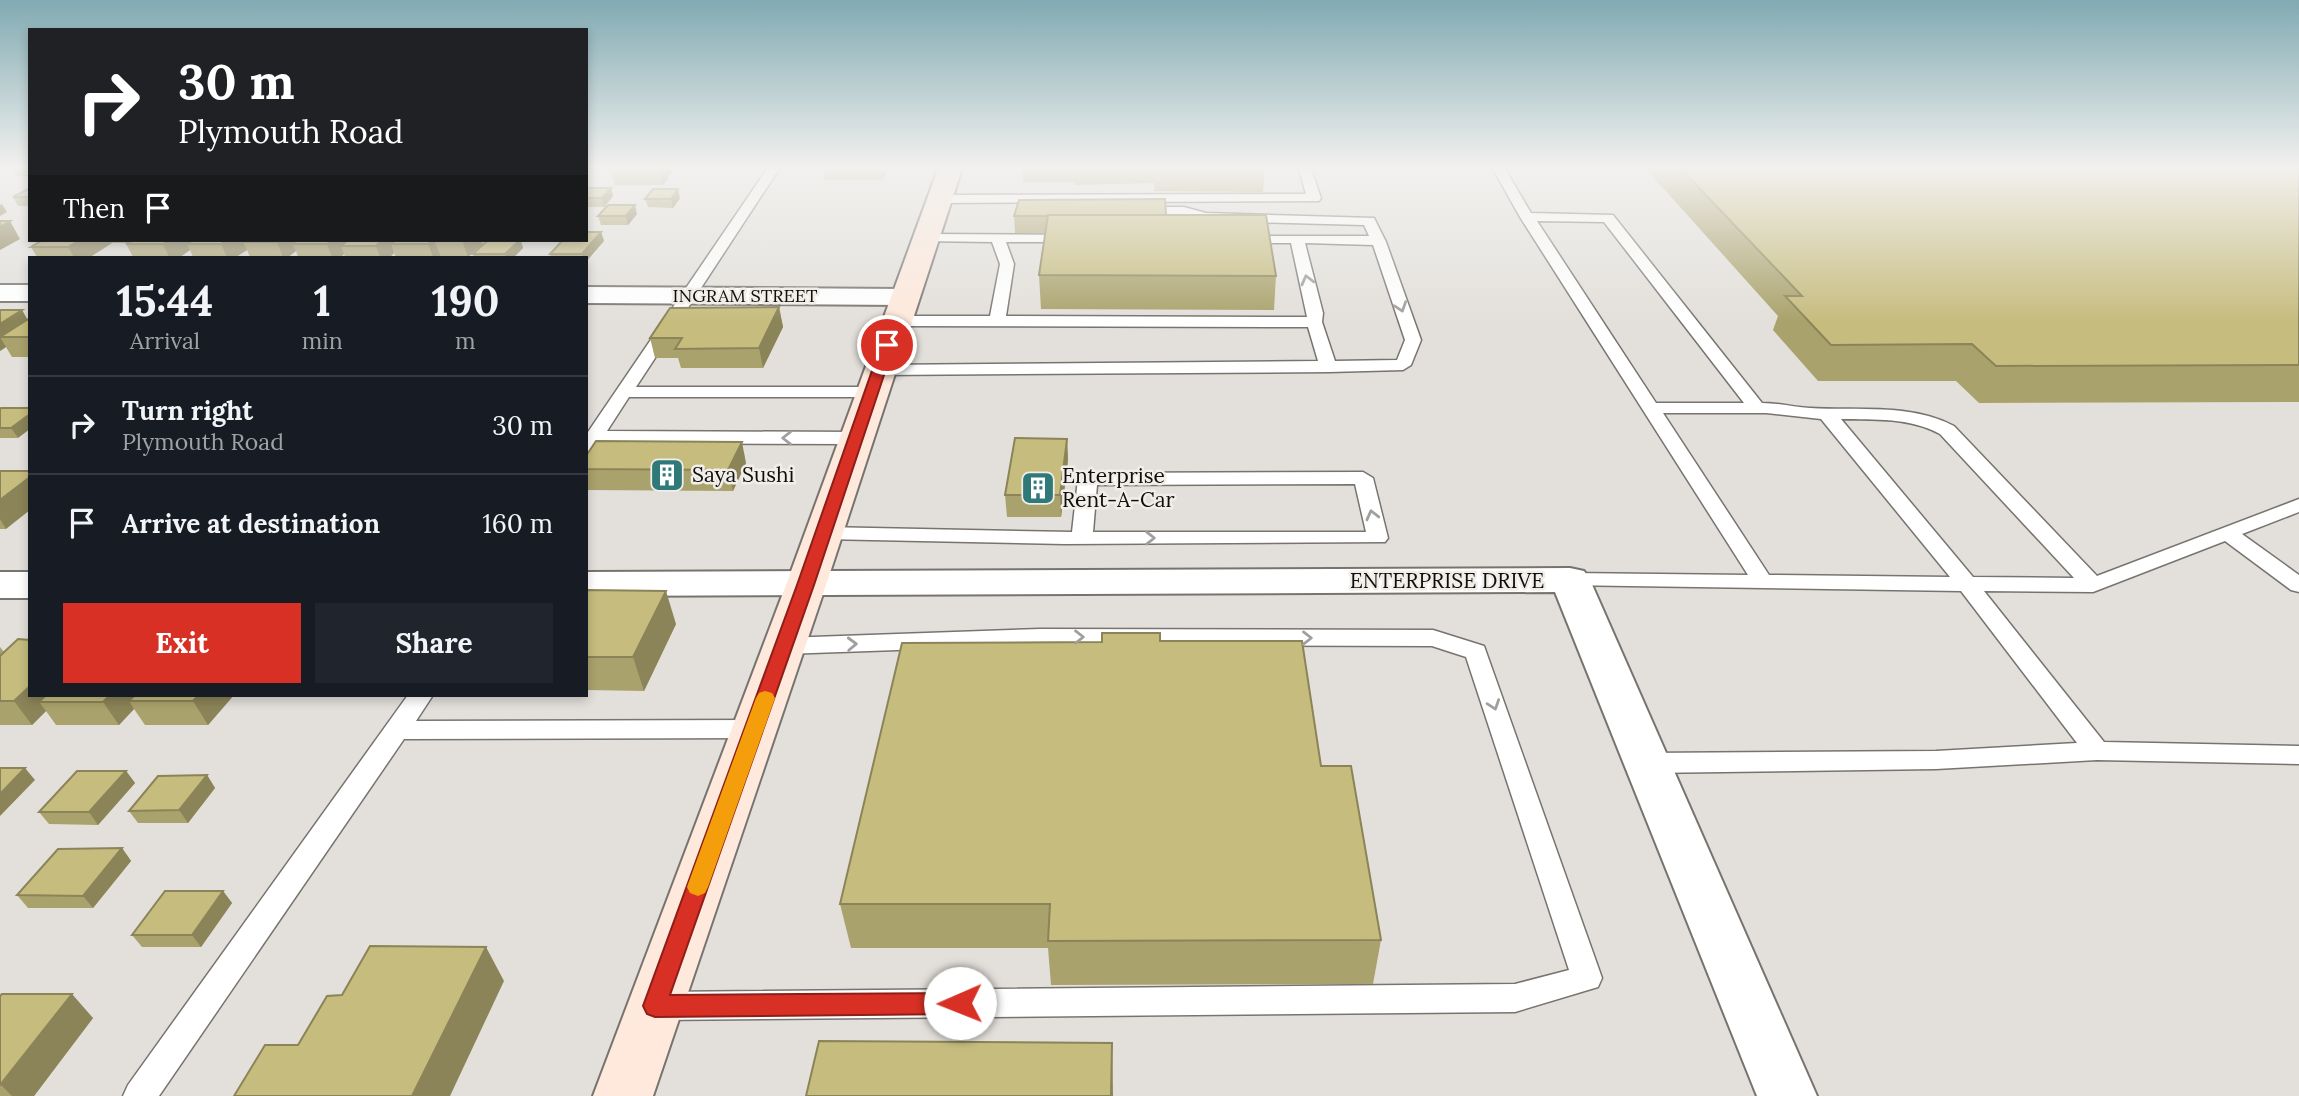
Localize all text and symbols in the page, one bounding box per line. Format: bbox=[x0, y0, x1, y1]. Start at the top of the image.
text: 30 m bbox=[178, 50, 295, 112]
icon: right bbox=[63, 56, 154, 147]
text: Plymouth Road bbox=[178, 111, 403, 152]
icon: arrive bbox=[139, 189, 177, 227]
text: Then bbox=[63, 192, 125, 225]
text: 15:44 bbox=[117, 274, 213, 328]
text: 1 bbox=[314, 274, 331, 328]
text: 190 bbox=[431, 274, 499, 328]
one-way arrow bbox=[1301, 274, 1315, 286]
street label: INGRAM STREET bbox=[672, 284, 818, 307]
one-way arrow bbox=[1393, 300, 1407, 312]
pin bbox=[857, 315, 917, 375]
text: Arrival bbox=[130, 326, 200, 355]
text: min bbox=[302, 326, 343, 355]
text: m bbox=[455, 326, 476, 355]
icon: arrive bbox=[868, 326, 906, 364]
text: Turn right bbox=[122, 394, 253, 427]
icon: right bbox=[63, 406, 101, 444]
text: 30 m bbox=[492, 409, 553, 442]
text: Plymouth Road bbox=[122, 427, 284, 456]
one-way arrow bbox=[782, 430, 792, 446]
building icon: Saya Sushi bbox=[648, 456, 686, 494]
place label: Saya Sushi bbox=[692, 461, 795, 488]
place label: Enterprise Rent-A-Car bbox=[1062, 462, 1175, 513]
building icon: Enterprise Rent-A-Car bbox=[1019, 469, 1057, 507]
icon: arrive bbox=[63, 504, 101, 542]
text: Arrive at destination bbox=[122, 507, 380, 540]
text: 160 m bbox=[482, 507, 553, 540]
one-way arrow bbox=[1366, 509, 1380, 521]
one-way arrow bbox=[1145, 530, 1156, 546]
street label: ENTERPRISE DRIVE bbox=[1350, 567, 1544, 594]
button: Exit bbox=[63, 603, 301, 683]
button: Share bbox=[315, 603, 553, 683]
one-way arrow bbox=[1074, 629, 1085, 645]
one-way arrow bbox=[1302, 630, 1312, 646]
one-way arrow bbox=[847, 636, 858, 652]
one-way arrow bbox=[1486, 698, 1500, 711]
position arrow bbox=[923, 966, 997, 1040]

